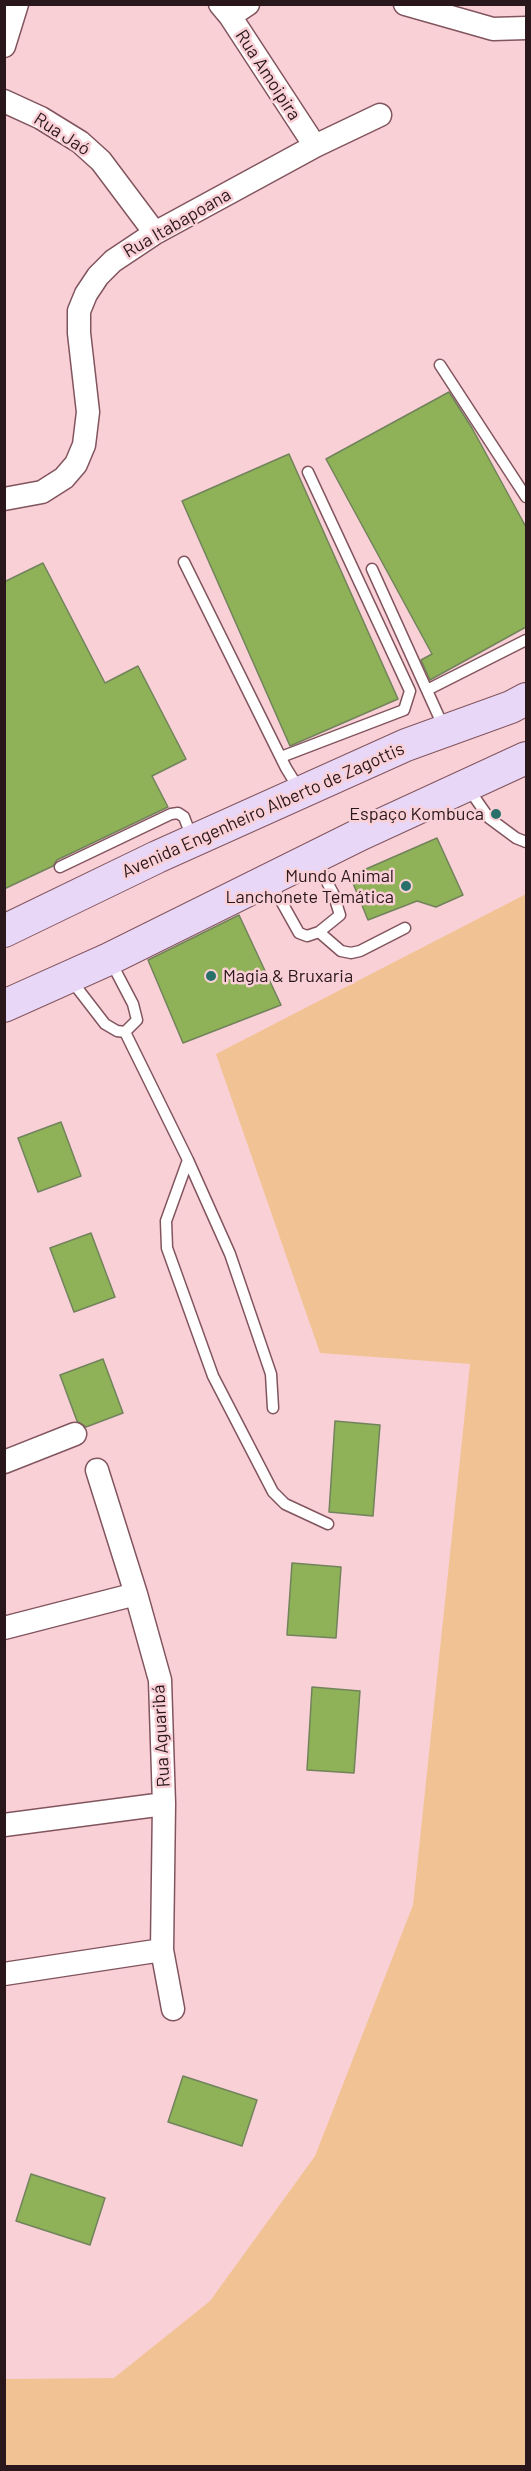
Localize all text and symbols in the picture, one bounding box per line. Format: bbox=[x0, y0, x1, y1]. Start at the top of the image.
street label: Rua Amoipira bbox=[231, 26, 305, 124]
street label: Rua Jaó bbox=[30, 108, 94, 160]
street label: Rua Itabapoana bbox=[119, 183, 235, 263]
street label: Avenida Engenheiro Alberto de Zagottis bbox=[118, 738, 408, 882]
place label: Espaço Kombuca bbox=[349, 803, 484, 825]
marker: Espaço Kombuca bbox=[489, 807, 503, 821]
place label: Mundo Animal Lanchonete Temática bbox=[225, 865, 394, 908]
marker: Mundo Animal Lanchonete Temática bbox=[399, 879, 413, 893]
place label: Magia & Bruxaria bbox=[223, 965, 353, 987]
marker: Magia & Bruxaria bbox=[204, 969, 218, 983]
street label: Rua Aguaribá bbox=[148, 1684, 174, 1788]

